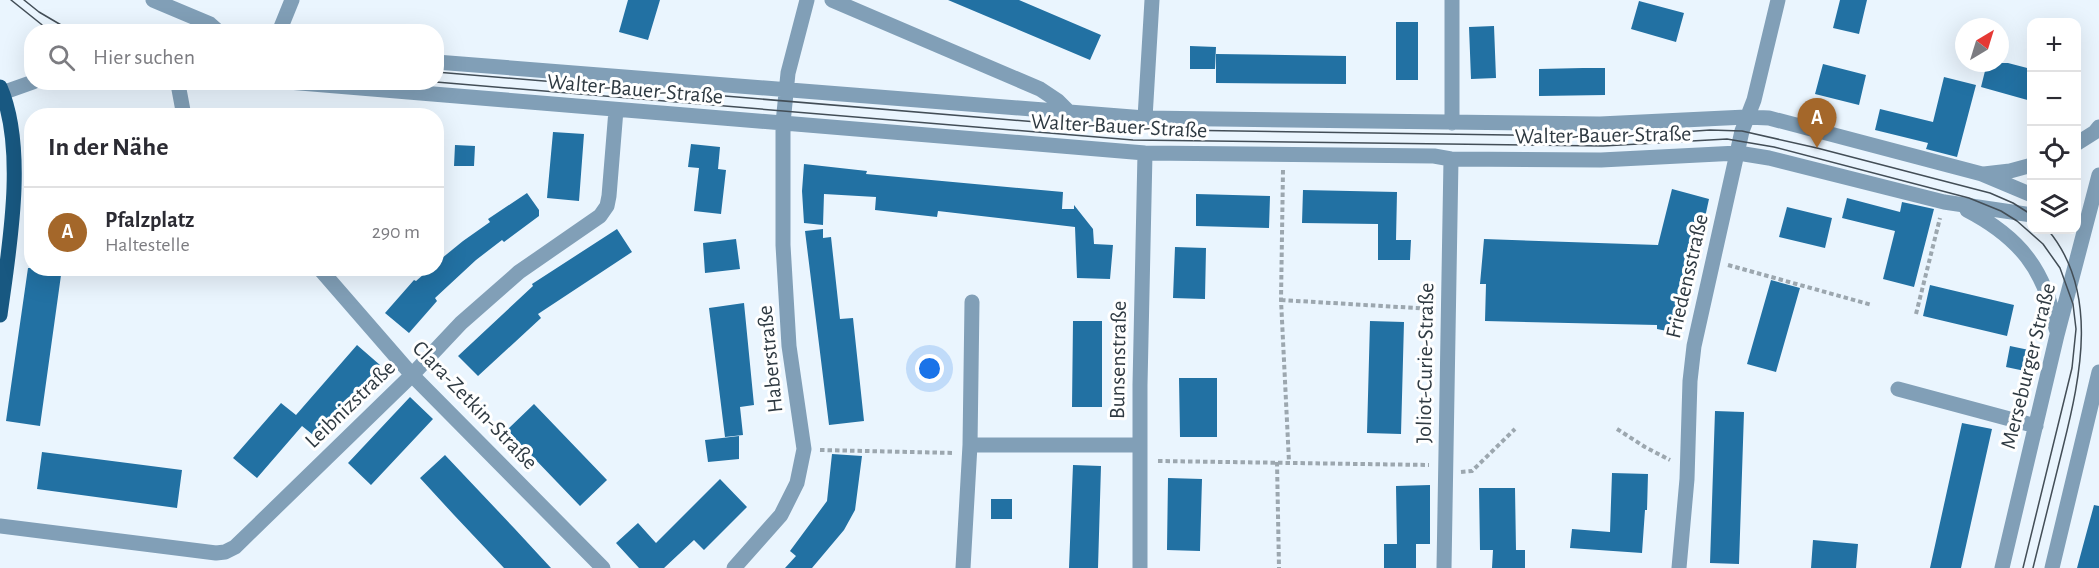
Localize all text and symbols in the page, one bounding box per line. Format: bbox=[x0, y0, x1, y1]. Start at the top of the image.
north arrow bbox=[1955, 18, 2009, 72]
map controls bbox=[2027, 18, 2081, 234]
button: + bbox=[2027, 18, 2081, 72]
search box bbox=[24, 24, 444, 90]
icon: search bbox=[45, 41, 78, 74]
text: Hier suchen bbox=[93, 46, 195, 68]
street label: Walter-Bauer-Straße bbox=[546, 70, 724, 108]
button: − bbox=[2027, 72, 2081, 126]
pin: A bbox=[1798, 98, 1836, 148]
street label: Walter-Bauer-Straße bbox=[1030, 110, 1208, 142]
street label: Walter-Bauer-Straße bbox=[1515, 122, 1691, 148]
button: locate bbox=[2027, 126, 2081, 180]
text: In der Nähe bbox=[48, 134, 168, 160]
button: layers bbox=[2027, 180, 2081, 234]
text: Pfalzplatz bbox=[105, 209, 194, 231]
street label: Friedensstraße bbox=[1662, 212, 1712, 340]
text: A bbox=[62, 222, 74, 242]
text: 290 m bbox=[372, 222, 420, 242]
text: Haltestelle bbox=[105, 235, 190, 255]
street label: Merseburger Straße bbox=[1997, 281, 2059, 451]
street label: Joliot-Curie-Straße bbox=[1413, 283, 1437, 443]
street label: Bunsenstraße bbox=[1106, 301, 1130, 419]
street label: Haberstraße bbox=[753, 304, 787, 414]
street label: Clara-Zetkin-Straße bbox=[408, 337, 542, 473]
your location bbox=[915, 354, 944, 383]
street label: Leibnizstraße bbox=[301, 356, 399, 452]

